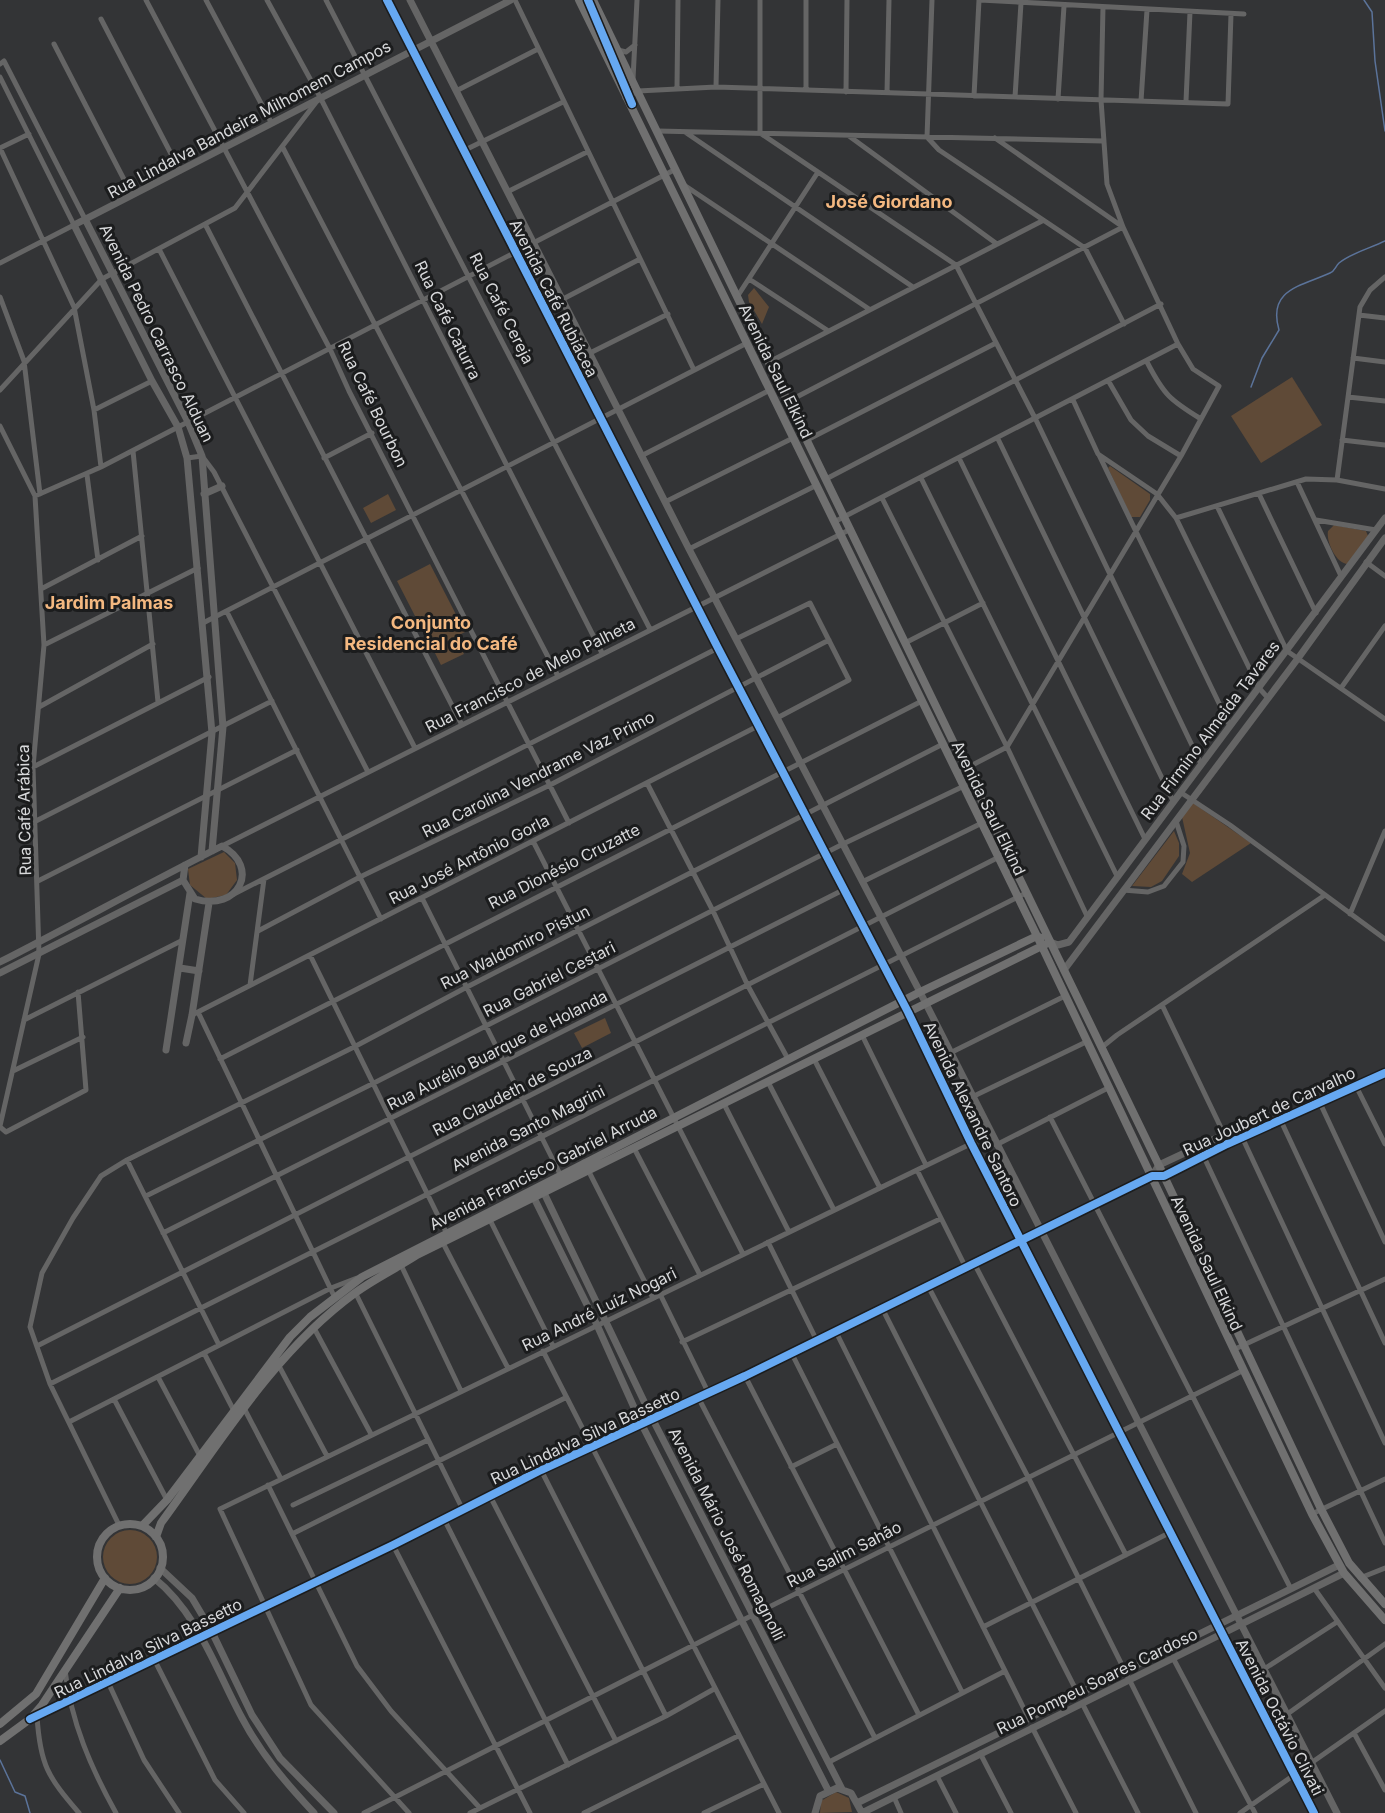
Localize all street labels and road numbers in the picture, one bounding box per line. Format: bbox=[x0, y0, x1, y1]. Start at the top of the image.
street label: Rua Lindalva Bandeira Milhomem Campos bbox=[104, 36, 394, 202]
street label: Avenida Café Rubiácea bbox=[505, 216, 603, 380]
street label: Avenida Pedro Carrasco Alduan bbox=[95, 221, 219, 445]
street label: Rua Café Cereja bbox=[465, 249, 539, 367]
street label: Rua Café Caturra bbox=[411, 257, 485, 383]
street label: Avenida Saul Elkind bbox=[735, 301, 817, 441]
street label: Rua Café Bourbon bbox=[334, 338, 412, 470]
street label: Rua Francisco de Melo Palheta bbox=[422, 613, 638, 737]
street label: Rua Firmino Almeida Tavares bbox=[1136, 637, 1284, 823]
street label: Rua Carolina Vendrame Vaz Primo bbox=[418, 706, 658, 842]
street label: Avenida Saul Elkind bbox=[948, 738, 1030, 878]
street label: Rua Café Arábica bbox=[13, 744, 35, 876]
street label: Rua José Antônio Gorla bbox=[385, 810, 553, 908]
street label: Rua Dionésio Cruzatte bbox=[485, 819, 643, 913]
street label: Rua Waldomiro Pistun bbox=[437, 901, 593, 993]
street label: Rua Gabriel Cestari bbox=[480, 937, 618, 1021]
street label: Rua Aurélio Buarque de Holanda bbox=[383, 986, 611, 1114]
street label: Avenida Alexandre Santoro bbox=[919, 1018, 1027, 1210]
street label: Rua Claudeth de Souza bbox=[429, 1042, 595, 1140]
street label: Rua Joubert de Carvalho bbox=[1180, 1062, 1358, 1160]
street label: Avenida Santo Magrini bbox=[448, 1081, 608, 1175]
street label: Avenida Francisco Gabriel Arruda bbox=[426, 1102, 660, 1234]
street label: Avenida Saul Elkind bbox=[1167, 1192, 1247, 1334]
street label: Rua André Luíz Nogari bbox=[518, 1263, 680, 1355]
street label: Rua Lindalva Silva Bassetto bbox=[487, 1383, 683, 1489]
street label: Avenida Mário José Romagnolli bbox=[664, 1424, 790, 1644]
street label: Rua Salim Sahão bbox=[783, 1516, 905, 1592]
street label: Rua Lindalva Silva Bassetto bbox=[51, 1594, 245, 1702]
street label: Rua Pompeu Soares Cardoso bbox=[993, 1624, 1201, 1738]
street label: Avenida Octávio Clivati bbox=[1232, 1635, 1328, 1799]

